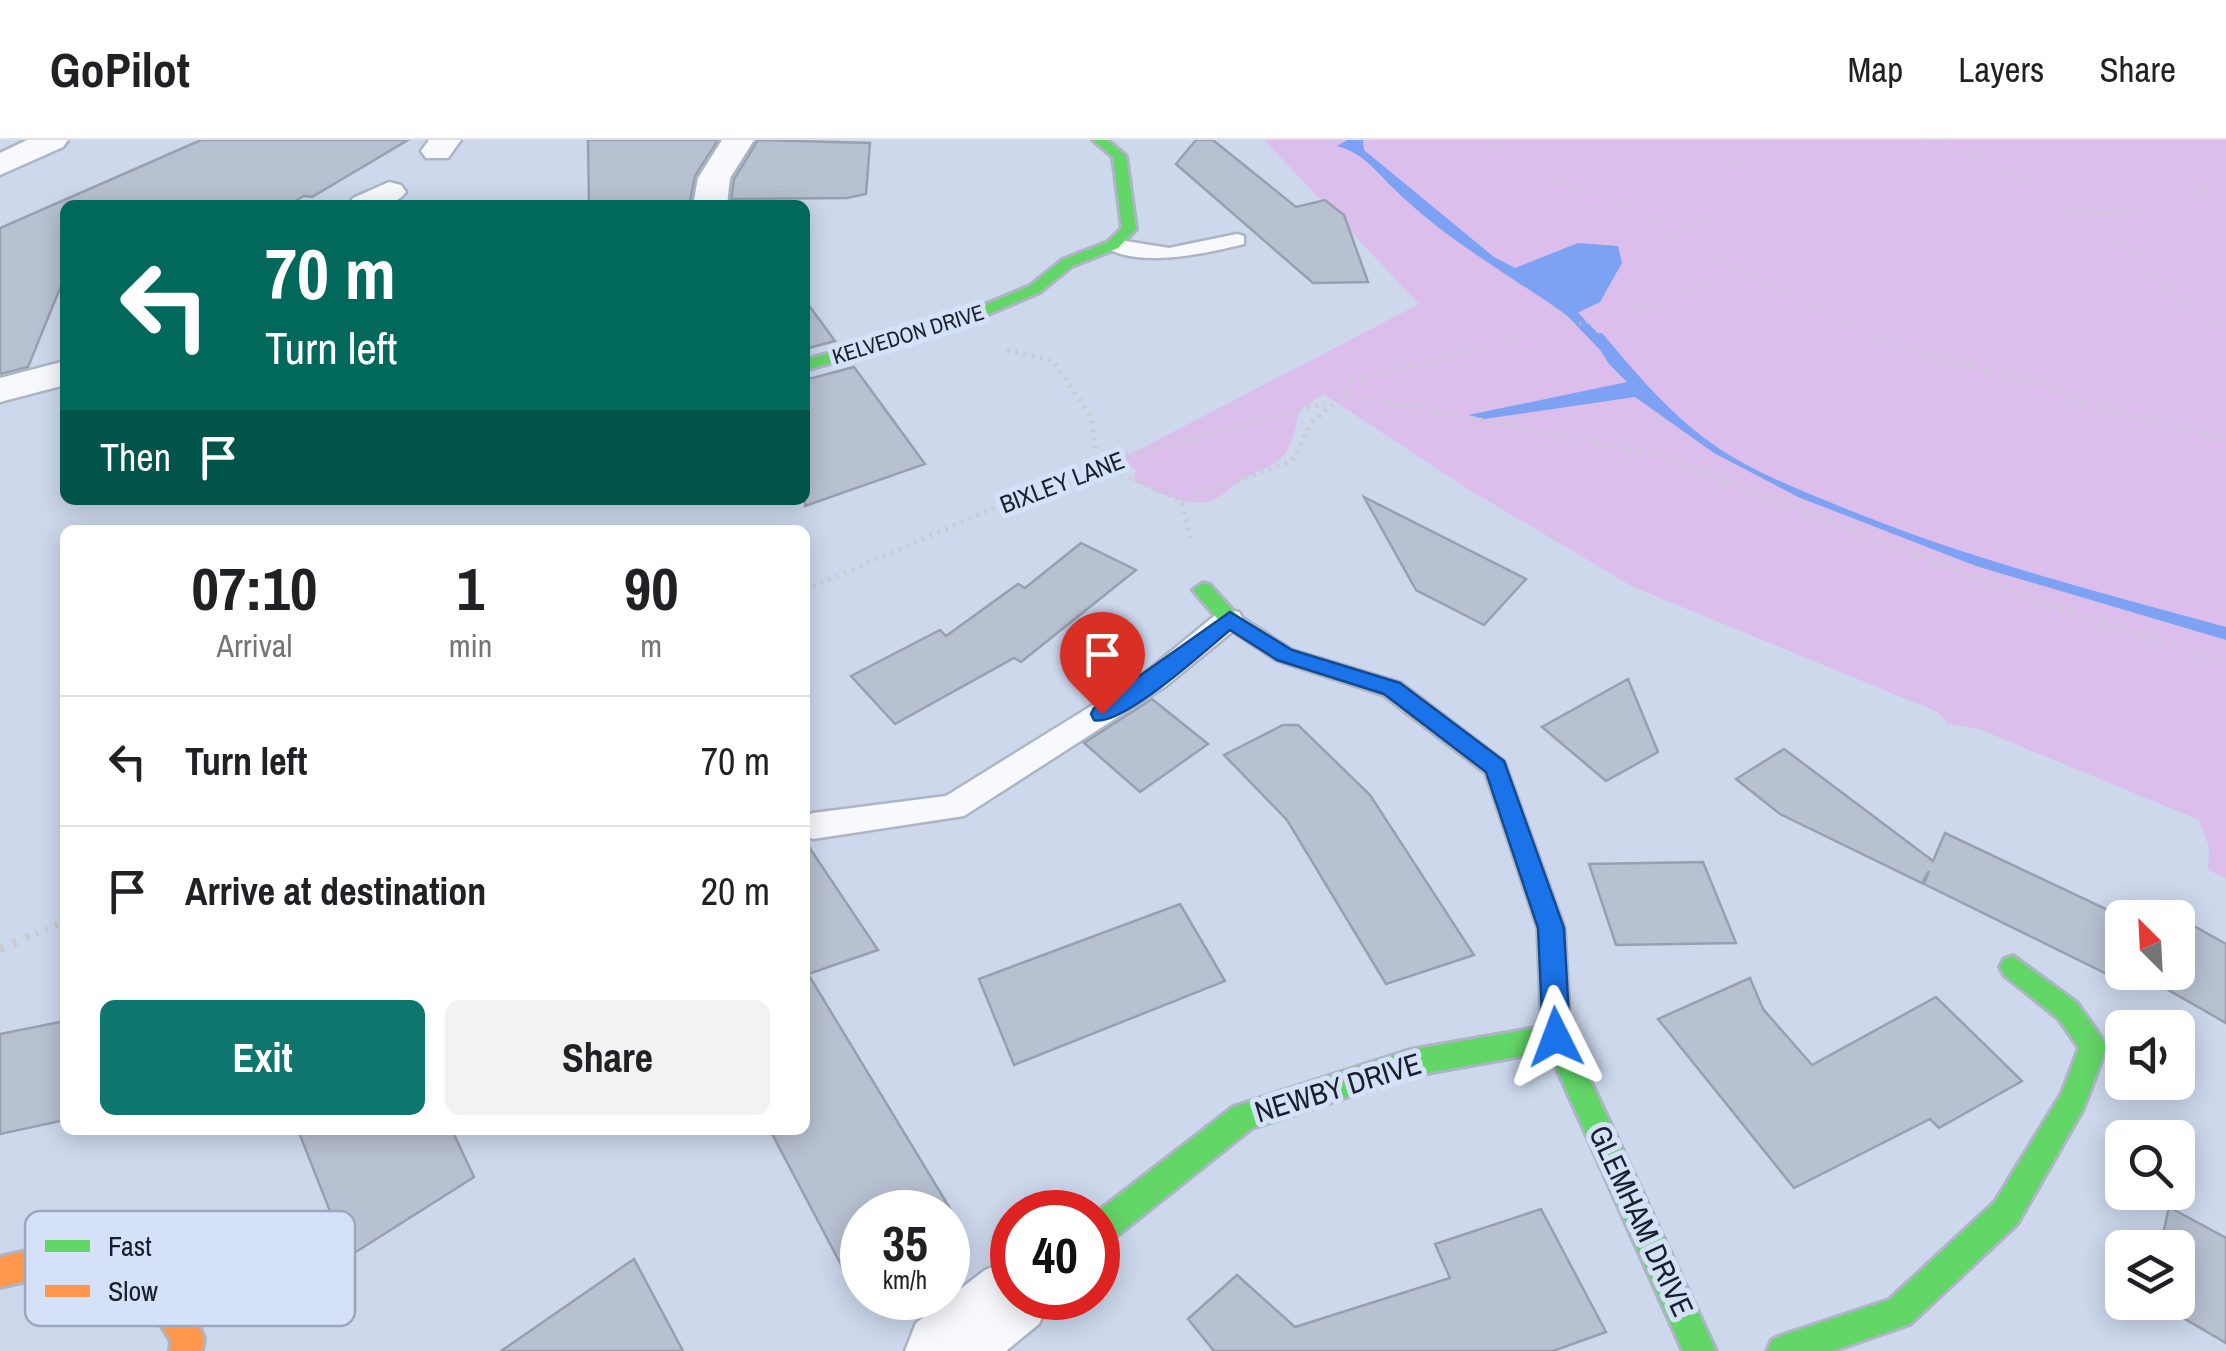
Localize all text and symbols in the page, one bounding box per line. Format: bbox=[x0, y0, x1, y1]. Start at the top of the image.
text: GoPilot bbox=[50, 37, 190, 102]
text: Map bbox=[1847, 46, 1903, 93]
text: Layers bbox=[1958, 46, 2044, 93]
text: Share bbox=[2099, 46, 2176, 93]
text: 70 m bbox=[265, 227, 396, 321]
icon: left bbox=[100, 240, 230, 370]
street label: KELVEDON DRIVE bbox=[828, 297, 988, 371]
text: Turn left bbox=[265, 317, 397, 378]
icon: arrive bbox=[191, 430, 246, 485]
text: Then bbox=[100, 432, 171, 483]
street label: BIXLEY LANE bbox=[995, 443, 1129, 521]
text: 07:10 bbox=[191, 548, 317, 629]
text: 1 bbox=[457, 548, 484, 629]
text: 90 bbox=[624, 548, 679, 629]
pin bbox=[1060, 612, 1145, 715]
text: Arrival bbox=[216, 624, 292, 667]
text: min bbox=[449, 624, 492, 667]
text: m bbox=[640, 624, 662, 667]
icon: arrive bbox=[1075, 627, 1130, 682]
icon: left bbox=[100, 734, 155, 789]
text: Turn left bbox=[185, 736, 307, 787]
text: 70 m bbox=[701, 736, 770, 787]
icon: arrive bbox=[100, 864, 155, 919]
text: Arrive at destination bbox=[185, 866, 486, 917]
text: 20 m bbox=[701, 866, 770, 917]
north arrow bbox=[2105, 900, 2195, 990]
map controls bbox=[2105, 900, 2195, 1320]
position arrow bbox=[1504, 985, 1608, 1089]
button: Exit bbox=[100, 1000, 425, 1115]
button: Share bbox=[445, 1000, 770, 1115]
button: sound bbox=[2105, 1010, 2195, 1100]
street label: NEWBY DRIVE bbox=[1250, 1043, 1426, 1131]
street label: GLEMHAM DRIVE bbox=[1580, 1119, 1704, 1323]
button: search bbox=[2105, 1120, 2195, 1210]
speed limit sign: 40 bbox=[990, 1190, 1120, 1320]
text: 35 bbox=[882, 1209, 928, 1277]
legend bbox=[25, 1211, 355, 1326]
text: Fast bbox=[108, 1227, 152, 1265]
button: layers bbox=[2105, 1230, 2195, 1320]
text: km/h bbox=[883, 1263, 927, 1297]
text: Slow bbox=[108, 1272, 158, 1310]

